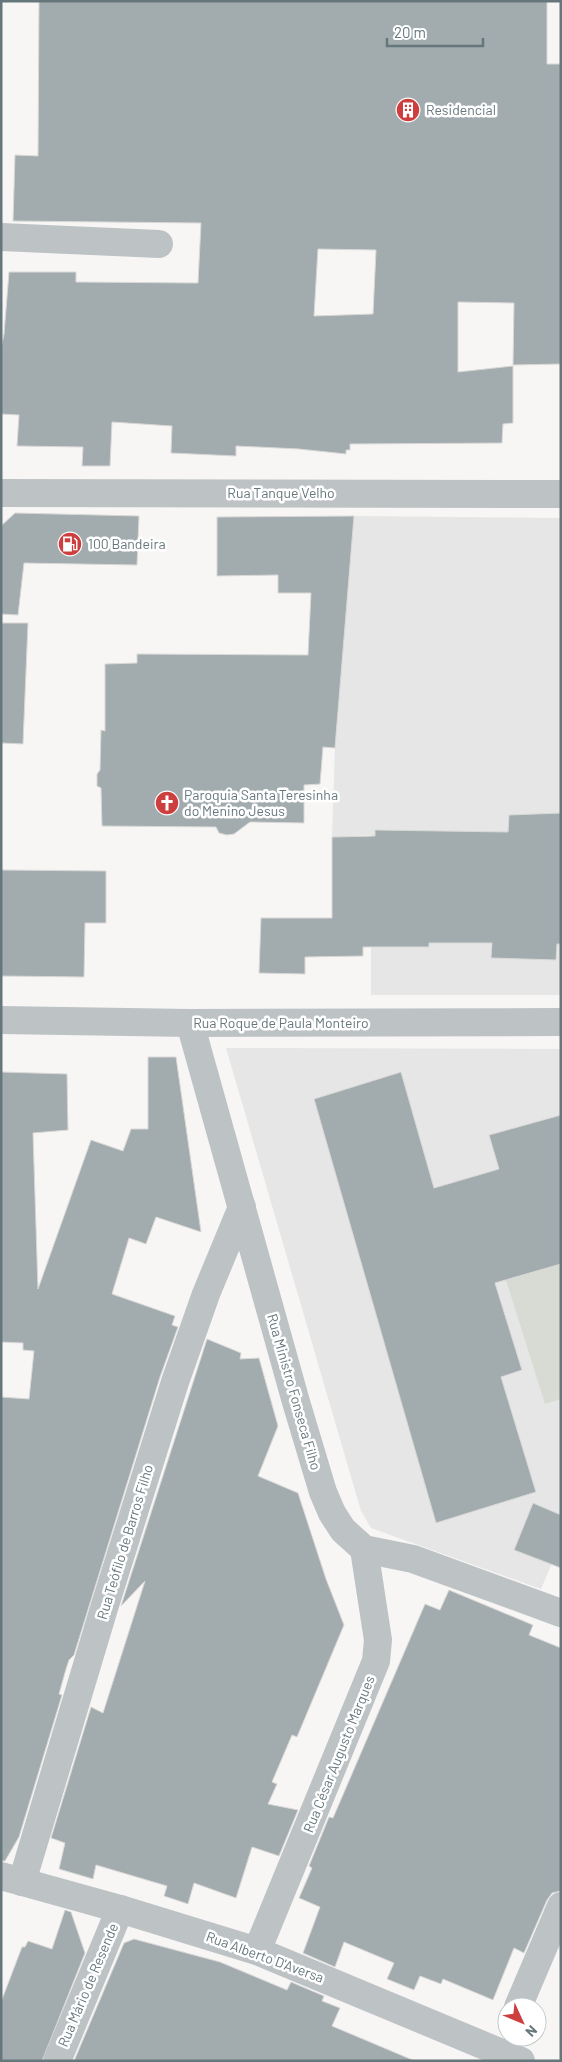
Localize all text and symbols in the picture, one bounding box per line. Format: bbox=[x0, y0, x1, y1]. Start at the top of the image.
scale bar bbox=[387, 15, 483, 47]
text: 20 m bbox=[394, 23, 426, 41]
building icon: Residencial bbox=[395, 97, 421, 123]
place label: Residencial bbox=[426, 101, 496, 118]
street label: Rua Tanque Velho bbox=[227, 484, 335, 501]
fuel station icon: 100 Bandeira bbox=[57, 531, 83, 557]
place label: 100 Bandeira bbox=[88, 535, 166, 552]
place label: Paroquia Santa Teresinha do Menino Jesus bbox=[184, 786, 338, 819]
church icon: Paroquia Santa Teresinha do Menino Jesus bbox=[154, 790, 180, 816]
street label: Rua Roque de Paula Monteiro bbox=[193, 1014, 369, 1031]
street label: Rua Ministro Fonseca Filho bbox=[264, 1312, 325, 1472]
street label: Rua Teófilo de Barros Filho bbox=[93, 1462, 156, 1621]
street label: Rua César Augusto Marques bbox=[299, 1672, 378, 1835]
street label: Rua Mário de Resende bbox=[54, 1920, 121, 2049]
street label: Rua Alberto D'Aversa bbox=[204, 1927, 326, 1986]
north arrow bbox=[497, 1997, 547, 2047]
text: N bbox=[522, 2022, 541, 2041]

